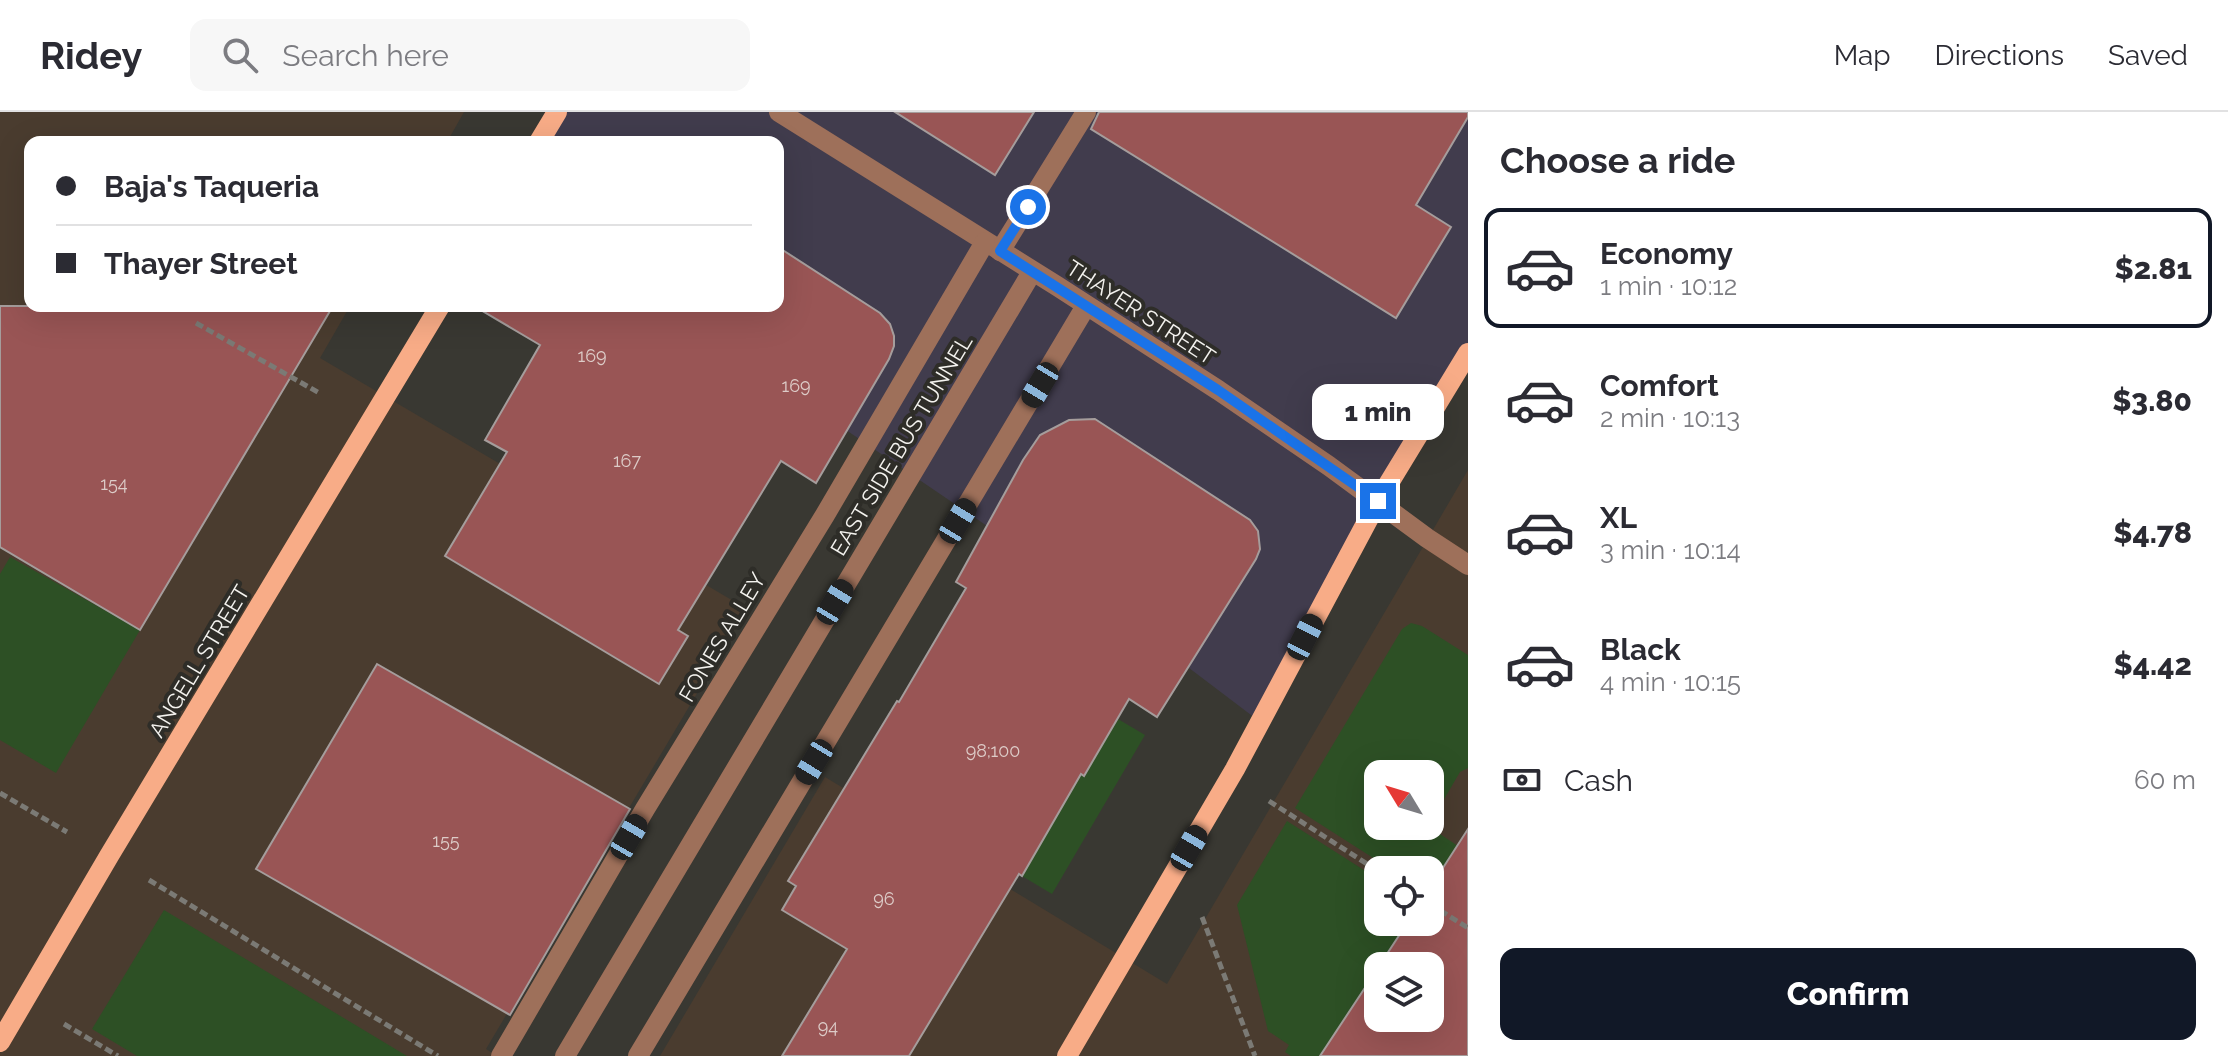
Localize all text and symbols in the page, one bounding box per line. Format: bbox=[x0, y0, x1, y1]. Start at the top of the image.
search box bbox=[190, 19, 750, 91]
text: Ridey bbox=[40, 33, 142, 78]
icon: search bbox=[218, 33, 262, 77]
text: Search here bbox=[282, 38, 449, 73]
text: Map bbox=[1834, 39, 1891, 72]
text: Directions bbox=[1935, 39, 2064, 72]
text: Saved bbox=[2108, 39, 2188, 72]
text: Choose a ride bbox=[1500, 139, 1735, 181]
text: Baja's Taqueria bbox=[104, 169, 319, 204]
route start bbox=[1010, 189, 1046, 225]
icon: car bbox=[1504, 232, 1576, 304]
text: Economy bbox=[1600, 236, 1733, 271]
text: Thayer Street bbox=[104, 246, 298, 281]
text: $2.81 bbox=[2114, 251, 2192, 286]
street label: THAYER STREET bbox=[1062, 254, 1221, 370]
text: 1 min · 10:12 bbox=[1600, 271, 1737, 301]
street label: EAST SIDE BUS TUNNEL bbox=[825, 330, 977, 560]
house number: 169 bbox=[577, 345, 607, 366]
car bbox=[1017, 358, 1063, 412]
icon: car bbox=[1504, 364, 1576, 436]
text: Comfort bbox=[1600, 368, 1719, 403]
house number: 169 bbox=[781, 375, 811, 396]
text: $3.80 bbox=[2112, 383, 2192, 418]
callout: 1 min bbox=[1312, 385, 1444, 441]
text: 1 min bbox=[1345, 397, 1411, 427]
text: 2 min · 10:13 bbox=[1600, 403, 1740, 433]
house number: 167 bbox=[613, 450, 641, 471]
house number: 154 bbox=[100, 473, 128, 494]
route end bbox=[1360, 483, 1396, 519]
car bbox=[935, 494, 981, 548]
icon: car bbox=[1504, 496, 1576, 568]
text: XL bbox=[1600, 500, 1637, 535]
text: $4.78 bbox=[2113, 515, 2192, 550]
text: 3 min · 10:14 bbox=[1600, 535, 1741, 565]
street label: FONES ALLEY bbox=[673, 568, 771, 706]
car bbox=[812, 575, 858, 629]
street label: ANGELL STREET bbox=[143, 580, 255, 742]
car bbox=[1283, 610, 1327, 664]
icon: car bbox=[1504, 628, 1576, 700]
text: Black bbox=[1600, 632, 1681, 667]
text: $4.42 bbox=[2114, 647, 2192, 682]
text: 4 min · 10:15 bbox=[1600, 667, 1741, 697]
car bbox=[791, 735, 837, 789]
house number: 98;100 bbox=[966, 740, 1020, 761]
icon: cash bbox=[1500, 758, 1544, 802]
north arrow bbox=[1364, 760, 1444, 840]
map controls bbox=[1364, 760, 1444, 1032]
text: Cash bbox=[1564, 763, 1633, 798]
text: 60 m bbox=[2134, 765, 2196, 795]
car bbox=[607, 810, 651, 864]
car bbox=[1167, 821, 1211, 875]
house number: 155 bbox=[432, 830, 460, 851]
button: locate bbox=[1364, 856, 1444, 936]
house number: 96 bbox=[873, 888, 895, 909]
button: Confirm bbox=[1500, 948, 2196, 1040]
button: layers bbox=[1364, 952, 1444, 1032]
house number: 94 bbox=[818, 1016, 838, 1037]

